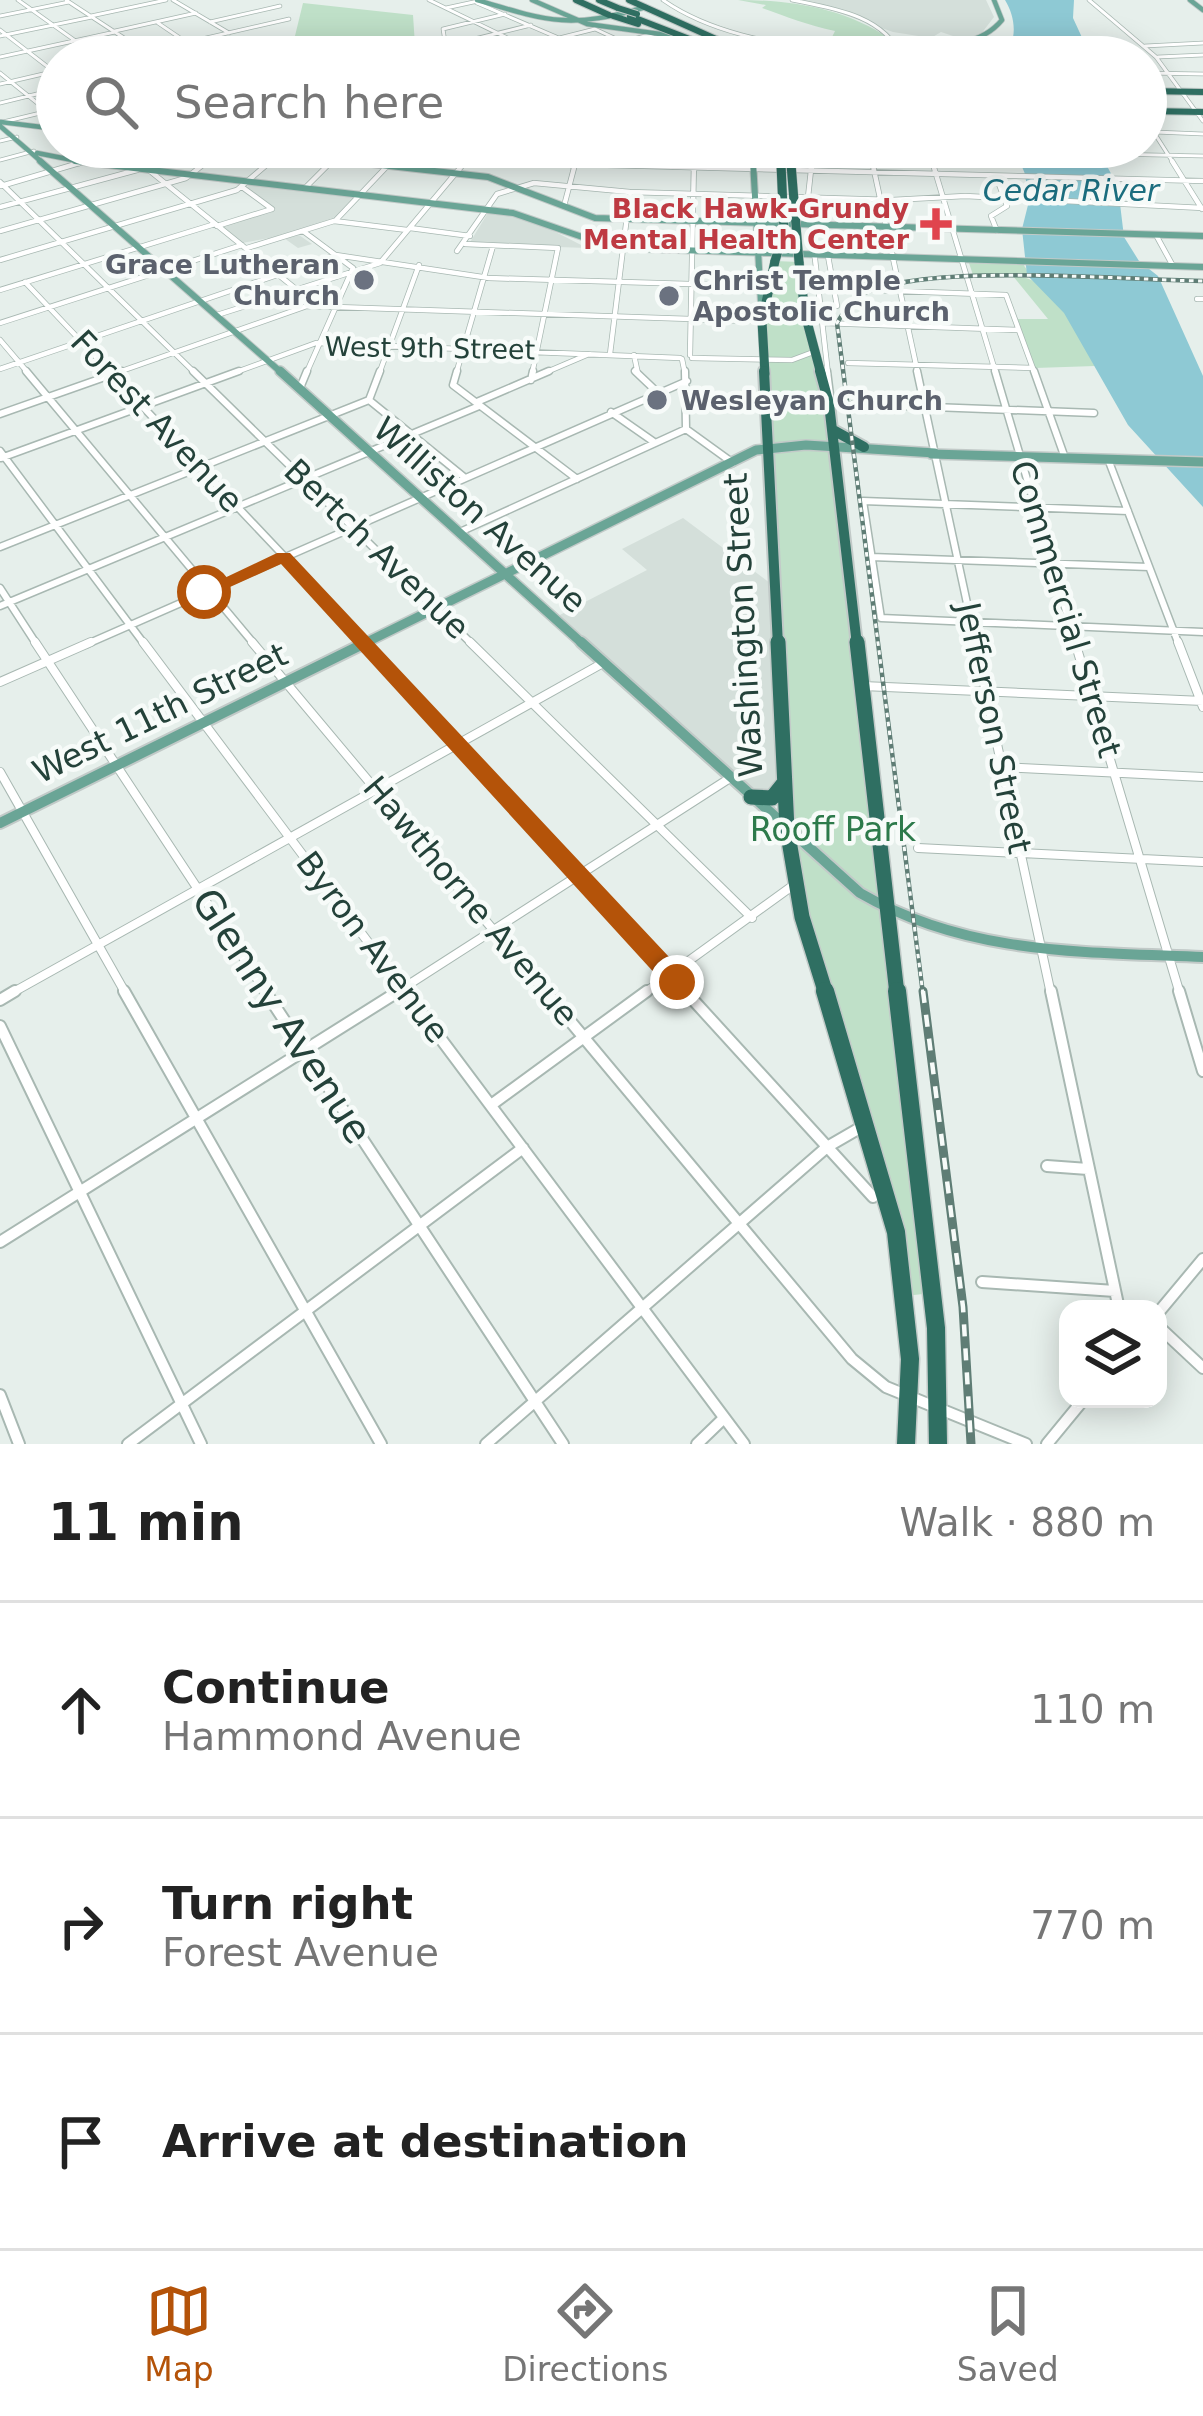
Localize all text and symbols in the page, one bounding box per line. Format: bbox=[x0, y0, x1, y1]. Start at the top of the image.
search box bbox=[36, 36, 1167, 168]
icon: search bbox=[78, 69, 144, 135]
text: Search here bbox=[174, 76, 444, 129]
water label: Cedar River bbox=[983, 173, 1161, 208]
place label: Black Hawk-Grundy Mental Health Center bbox=[583, 193, 910, 255]
marker: Black Hawk-Grundy Mental Health Center bbox=[920, 208, 952, 240]
place label: Grace Lutheran Church bbox=[105, 249, 340, 311]
place label: Christ Temple Apostolic Church bbox=[693, 265, 950, 327]
marker: Grace Lutheran Church bbox=[351, 267, 377, 293]
marker: Christ Temple Apostolic Church bbox=[656, 283, 682, 309]
street label: Forest Avenue bbox=[63, 322, 251, 520]
street label: West 9th Street bbox=[325, 331, 535, 365]
place label: Wesleyan Church bbox=[681, 385, 943, 416]
marker: Wesleyan Church bbox=[644, 387, 670, 413]
street label: Williston Avenue bbox=[366, 409, 594, 621]
street label: Bertch Avenue bbox=[277, 451, 477, 647]
street label: Commercial Street bbox=[1002, 456, 1130, 762]
street label: Washington Street bbox=[716, 472, 770, 778]
route start bbox=[177, 565, 231, 619]
street label: Jefferson Street bbox=[948, 597, 1040, 857]
street label: West 11th Street bbox=[26, 634, 294, 792]
street label: Hawthorne Avenue bbox=[355, 768, 587, 1034]
park label: Rooff Park bbox=[750, 810, 917, 849]
street label: Byron Avenue bbox=[288, 844, 458, 1050]
street label: Glenny Avenue bbox=[183, 880, 381, 1152]
route end bbox=[650, 955, 704, 1009]
map controls bbox=[1059, 1300, 1167, 1408]
button: layers bbox=[1059, 1300, 1167, 1408]
text: 11 min bbox=[48, 1493, 244, 1552]
text: Walk · 880 m bbox=[900, 1500, 1155, 1545]
text: Continue bbox=[162, 1661, 390, 1714]
icon: ahead bbox=[48, 1677, 114, 1743]
text: 110 m bbox=[1030, 1687, 1155, 1732]
text: Hammond Avenue bbox=[162, 1714, 522, 1759]
text: Turn right bbox=[162, 1877, 413, 1930]
icon: right bbox=[48, 1893, 114, 1959]
text: 770 m bbox=[1030, 1903, 1155, 1948]
text: Forest Avenue bbox=[162, 1930, 439, 1975]
icon: arrive bbox=[48, 2109, 114, 2175]
text: Arrive at destination bbox=[162, 2115, 688, 2168]
tab: Map bbox=[144, 2278, 214, 2389]
tab: Directions bbox=[502, 2278, 668, 2389]
tab: Saved bbox=[957, 2278, 1059, 2389]

